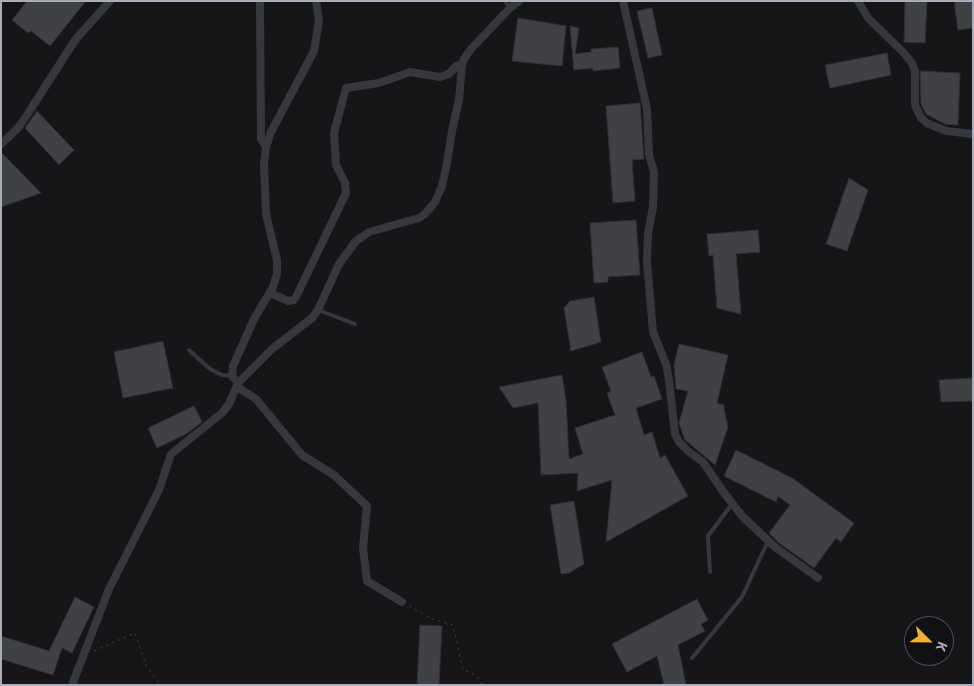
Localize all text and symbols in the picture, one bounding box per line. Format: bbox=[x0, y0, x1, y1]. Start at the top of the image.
north arrow bbox=[904, 616, 954, 666]
text: K bbox=[933, 639, 952, 654]

